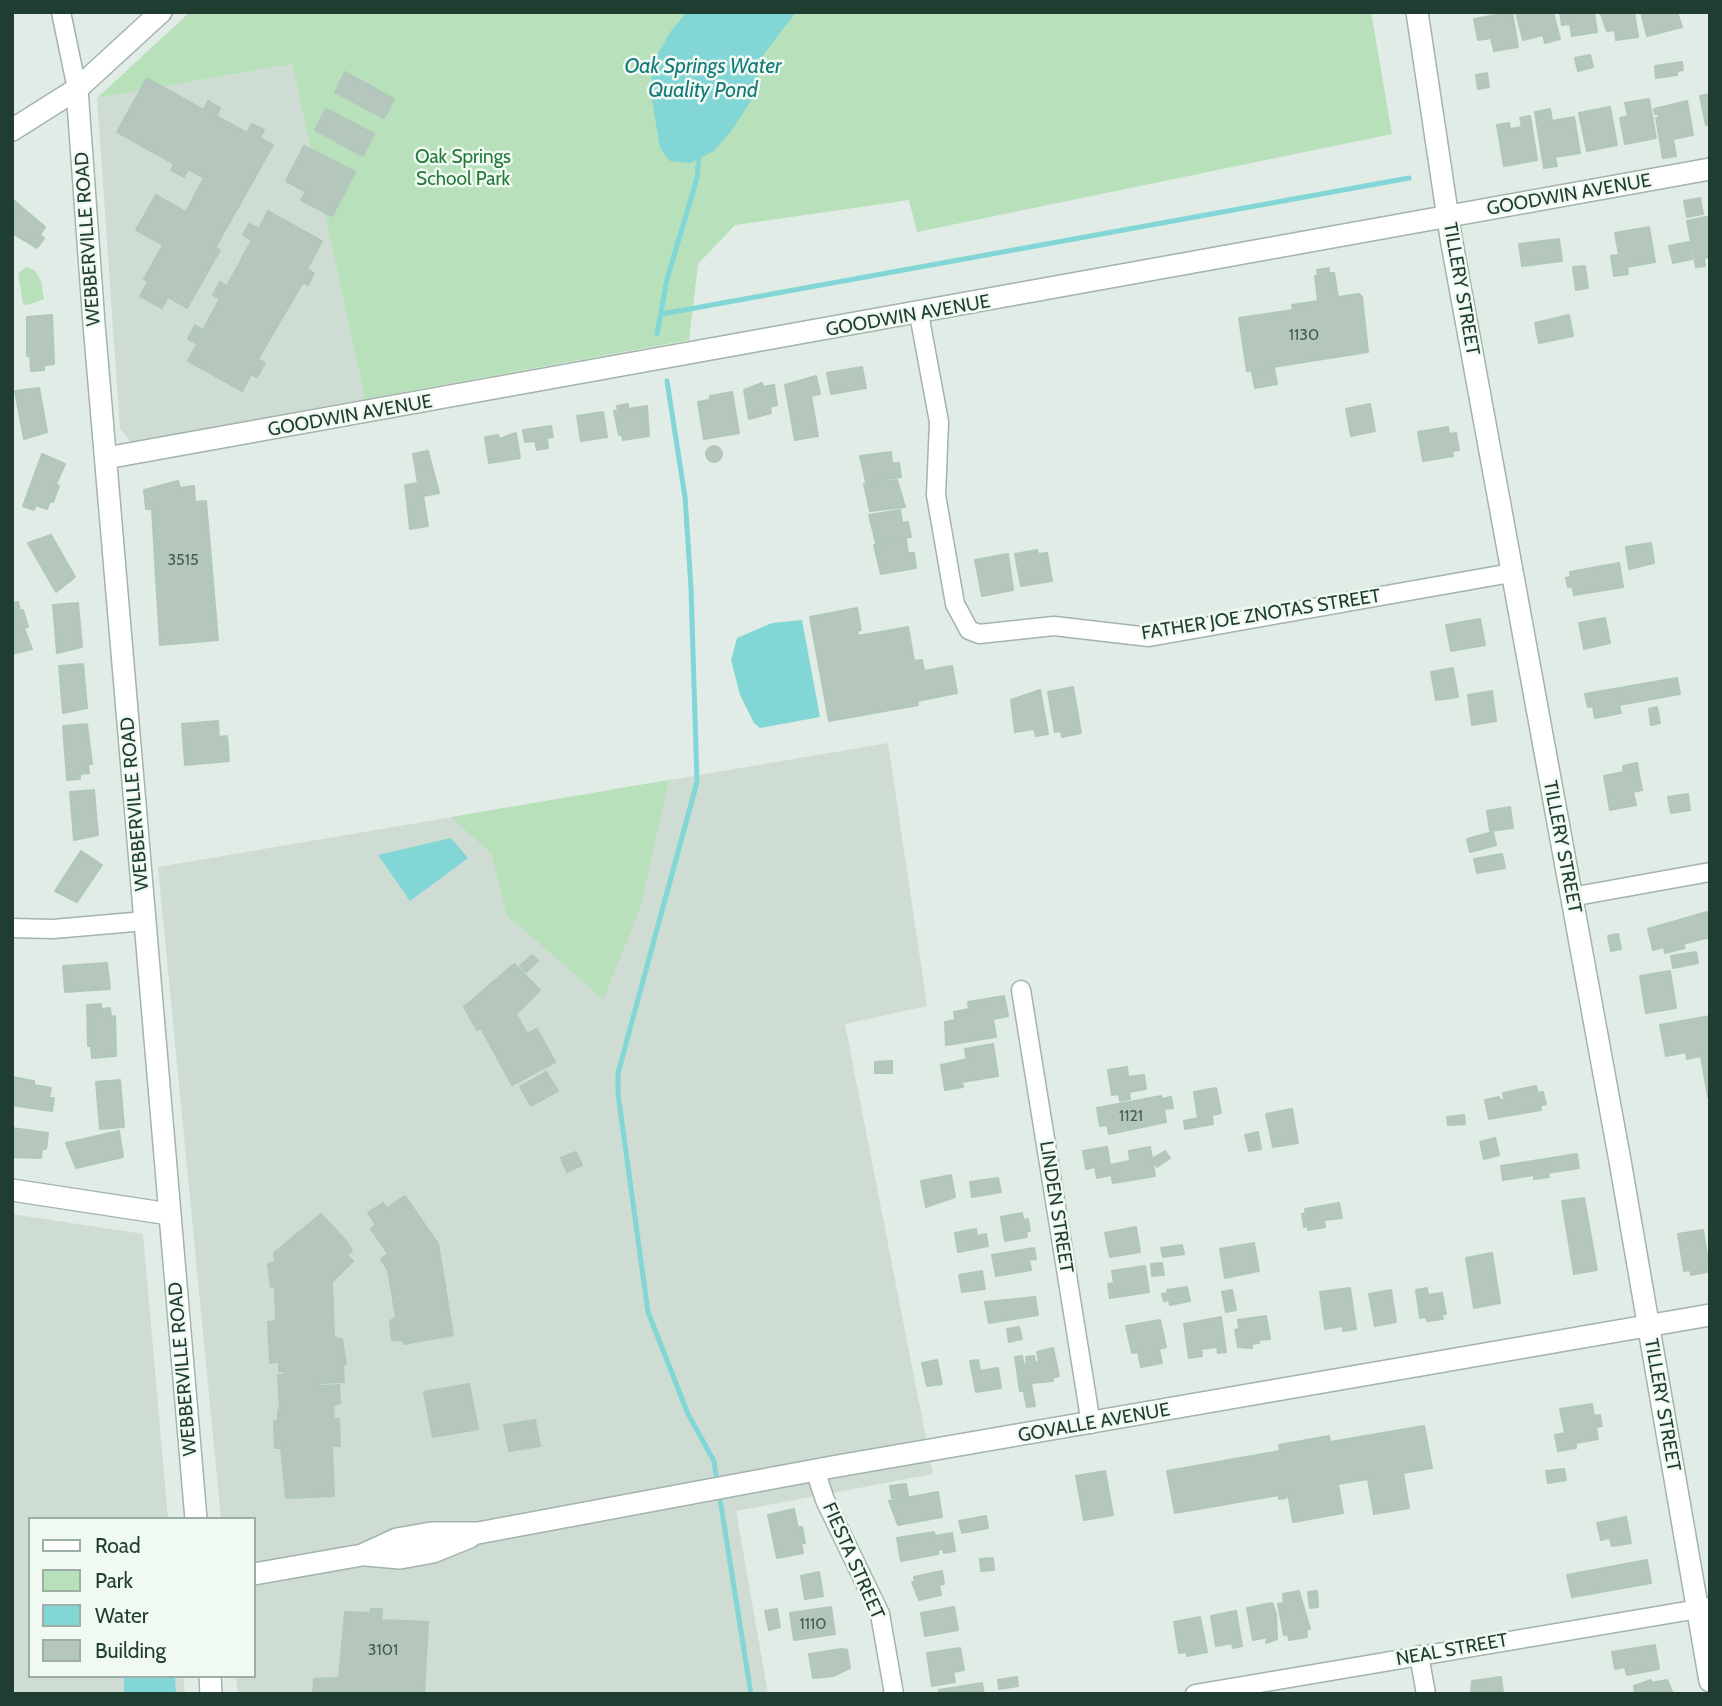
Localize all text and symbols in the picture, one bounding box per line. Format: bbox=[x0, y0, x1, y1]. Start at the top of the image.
water label: Oak Springs Water Quality Pond bbox=[625, 54, 781, 104]
park label: Oak Springs School Park bbox=[415, 146, 511, 190]
street label: WEBBERVILLE ROAD bbox=[71, 151, 105, 327]
street label: GOODWIN AVENUE bbox=[1485, 169, 1653, 221]
street label: TILLERY STREET bbox=[1438, 221, 1484, 357]
street label: GOODWIN AVENUE bbox=[824, 290, 992, 342]
house number: 1130 bbox=[1289, 325, 1319, 345]
street label: GOODWIN AVENUE bbox=[266, 390, 434, 442]
house number: 3515 bbox=[167, 550, 199, 570]
street label: FATHER JOE ZNOTAS STREET bbox=[1140, 585, 1382, 645]
street label: WEBBERVILLE ROAD bbox=[116, 716, 154, 892]
street label: TILLERY STREET bbox=[1538, 779, 1586, 915]
house number: 1121 bbox=[1119, 1106, 1143, 1126]
street label: LINDEN STREET bbox=[1034, 1139, 1078, 1275]
street label: WEBBERVILLE ROAD bbox=[164, 1281, 202, 1457]
street label: TILLERY STREET bbox=[1639, 1337, 1685, 1473]
street label: GOVALLE AVENUE bbox=[1016, 1398, 1172, 1448]
street label: FIESTA STREET bbox=[817, 1499, 889, 1623]
legend bbox=[28, 1517, 256, 1678]
text: Road bbox=[95, 1533, 141, 1558]
text: Park bbox=[95, 1568, 133, 1593]
text: Water bbox=[95, 1603, 148, 1628]
house number: 1110 bbox=[800, 1614, 826, 1634]
street label: NEAL STREET bbox=[1394, 1629, 1510, 1671]
text: Building bbox=[95, 1638, 166, 1663]
house number: 3101 bbox=[368, 1640, 398, 1660]

